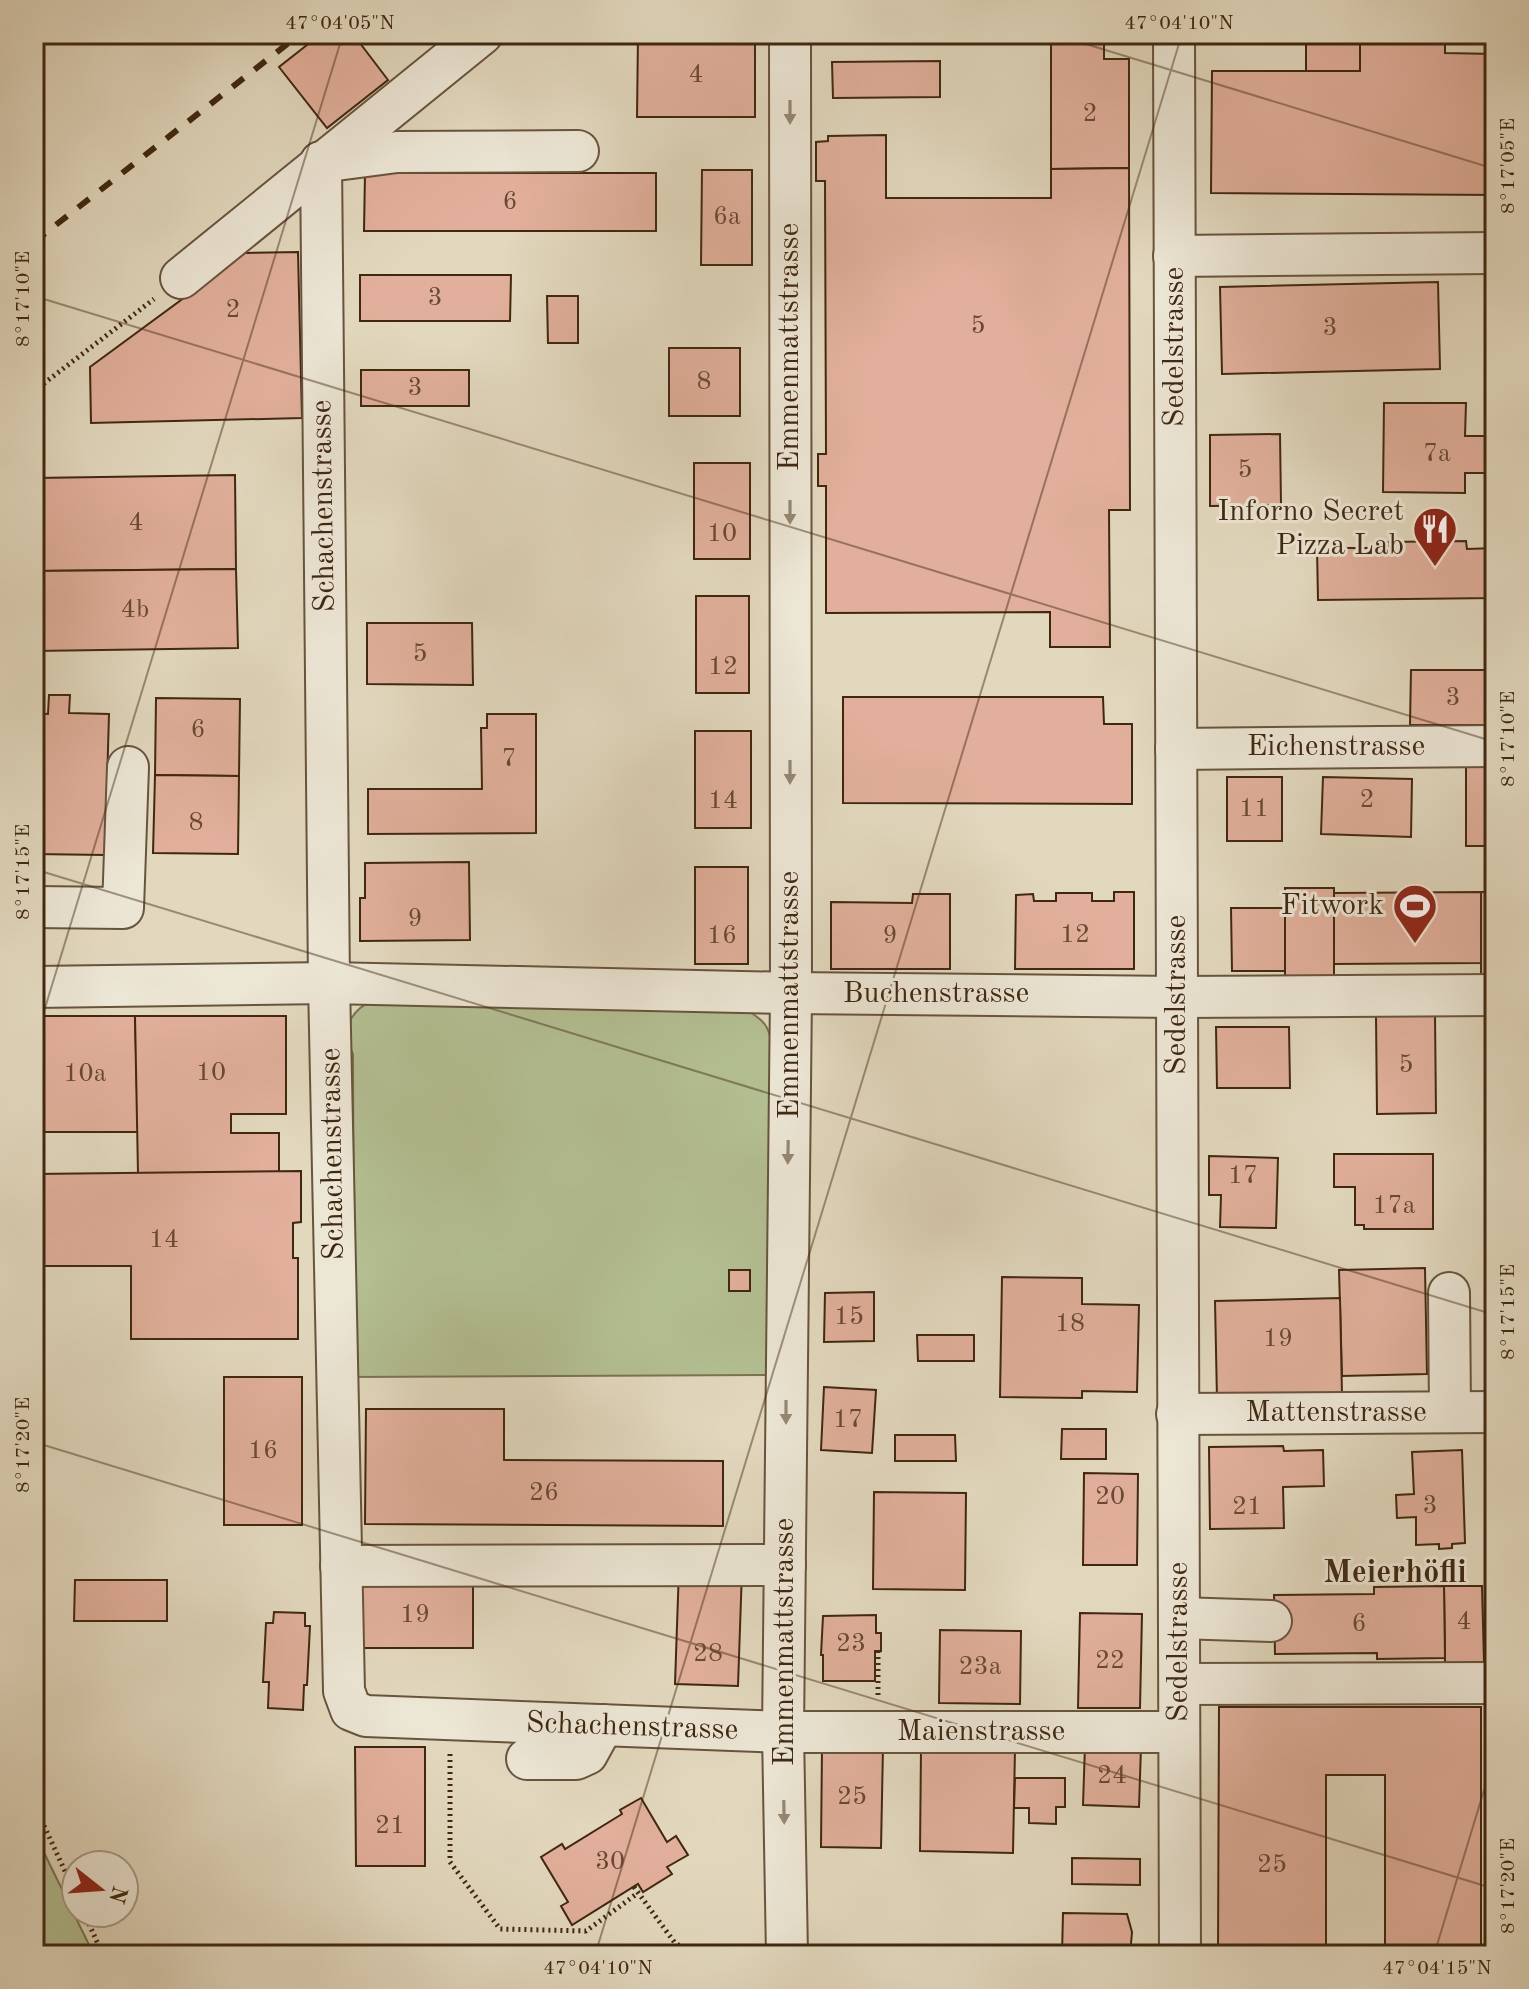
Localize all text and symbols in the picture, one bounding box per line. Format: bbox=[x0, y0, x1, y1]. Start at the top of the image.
text: 47°04'05"N bbox=[285, 14, 395, 34]
text: 47°04'10"N bbox=[1124, 14, 1234, 34]
house number: 4 bbox=[688, 62, 704, 88]
one-way arrow bbox=[784, 100, 796, 125]
house number: 2 bbox=[1082, 101, 1098, 127]
text: 8°17'05"E bbox=[1499, 118, 1519, 214]
house number: 6 bbox=[502, 189, 518, 215]
house number: 6a bbox=[713, 204, 741, 230]
street label: Emmenmattstrasse bbox=[775, 223, 805, 471]
text: 8°17'10"E bbox=[14, 251, 34, 347]
street label: Sedelstrasse bbox=[1160, 267, 1190, 427]
house number: 3 bbox=[427, 285, 443, 311]
house number: 2 bbox=[225, 297, 241, 323]
house number: 5 bbox=[970, 313, 986, 339]
house number: 3 bbox=[1322, 315, 1338, 341]
house number: 8 bbox=[696, 369, 712, 395]
house number: 3 bbox=[407, 375, 423, 401]
street label: Schachenstrasse bbox=[307, 399, 341, 613]
house number: 7a bbox=[1423, 441, 1451, 467]
house number: 5 bbox=[1237, 457, 1253, 483]
place label: Inforno Secret Pizza Lab bbox=[1217, 497, 1404, 561]
one-way arrow bbox=[784, 500, 796, 525]
restaurant icon: Inforno Secret Pizza Lab bbox=[1411, 505, 1459, 568]
house number: 4 bbox=[128, 510, 144, 536]
house number: 10 bbox=[707, 521, 737, 547]
house number: 4b bbox=[121, 597, 149, 623]
house number: 5 bbox=[412, 641, 428, 667]
house number: 12 bbox=[708, 654, 738, 680]
house number: 3 bbox=[1445, 685, 1461, 711]
text: 8°17'10"E bbox=[1499, 691, 1519, 787]
house number: 6 bbox=[190, 717, 206, 743]
street label: Eichenstrasse bbox=[1247, 732, 1425, 762]
house number: 7 bbox=[501, 746, 517, 772]
one-way arrow bbox=[784, 760, 796, 785]
house number: 2 bbox=[1359, 787, 1375, 813]
house number: 14 bbox=[708, 788, 738, 814]
house number: 11 bbox=[1239, 796, 1269, 822]
house number: 8 bbox=[188, 810, 204, 836]
text: 8°17'15"E bbox=[14, 824, 34, 920]
street label: Emmenmattstrasse bbox=[775, 871, 805, 1119]
sports icon: Fitwork bbox=[1391, 882, 1439, 945]
place label: Fitwork bbox=[1281, 891, 1384, 921]
house number: 9 bbox=[407, 906, 423, 932]
street label: Sedelstrasse bbox=[1162, 915, 1192, 1075]
house number: 12 bbox=[1060, 922, 1090, 948]
house number: 16 bbox=[707, 923, 737, 949]
house number: 9 bbox=[882, 923, 898, 949]
street label: Buchenstrasse bbox=[843, 979, 1029, 1009]
street label: Schachenstrasse bbox=[316, 1047, 350, 1261]
house number: 5 bbox=[1398, 1052, 1414, 1078]
house number: 10 bbox=[196, 1060, 226, 1086]
house number: 10a bbox=[63, 1061, 107, 1087]
one-way arrow bbox=[782, 1140, 795, 1165]
house number: 17 bbox=[1228, 1163, 1258, 1189]
house number: 17a bbox=[1372, 1193, 1416, 1219]
house number: 14 bbox=[149, 1227, 179, 1253]
text: 8°17'15"E bbox=[1499, 1264, 1519, 1360]
house number: 15 bbox=[834, 1304, 864, 1330]
house number: 18 bbox=[1055, 1311, 1085, 1337]
house number: 19 bbox=[1263, 1326, 1293, 1352]
text: 8°17'20"E bbox=[14, 1397, 34, 1493]
street label: Mattenstrasse bbox=[1245, 1398, 1427, 1428]
one-way arrow bbox=[780, 1400, 792, 1425]
house number: 17 bbox=[833, 1407, 863, 1433]
house number: 16 bbox=[248, 1438, 278, 1464]
house number: 26 bbox=[529, 1480, 559, 1506]
house number: 20 bbox=[1095, 1484, 1125, 1510]
house number: 3 bbox=[1422, 1493, 1438, 1519]
house number: 21 bbox=[1232, 1494, 1262, 1520]
street label: Emmenmattstrasse bbox=[770, 1518, 800, 1766]
district label: Meierhöfli bbox=[1323, 1558, 1467, 1590]
street label: Sedelstrasse bbox=[1164, 1562, 1194, 1722]
house number: 19 bbox=[400, 1602, 430, 1628]
house number: 4 bbox=[1456, 1609, 1472, 1635]
house number: 6 bbox=[1351, 1611, 1367, 1637]
house number: 23 bbox=[836, 1631, 866, 1657]
house number: 28 bbox=[693, 1641, 723, 1667]
house number: 22 bbox=[1095, 1648, 1125, 1674]
house number: 23a bbox=[958, 1654, 1002, 1680]
street label: Schachenstrasse bbox=[525, 1708, 739, 1746]
street label: Maienstrasse bbox=[897, 1717, 1065, 1747]
house number: 24 bbox=[1097, 1763, 1127, 1789]
house number: 25 bbox=[837, 1784, 867, 1810]
one-way arrow bbox=[778, 1800, 791, 1825]
house number: 21 bbox=[375, 1813, 405, 1839]
text: 8°17'20"E bbox=[1499, 1838, 1519, 1934]
north arrow bbox=[60, 1849, 140, 1929]
house number: 30 bbox=[595, 1849, 625, 1875]
house number: 25 bbox=[1257, 1852, 1287, 1878]
text: N bbox=[104, 1883, 130, 1906]
text: 47°04'10"N bbox=[543, 1959, 653, 1979]
text: 47°04'15"N bbox=[1382, 1959, 1492, 1979]

